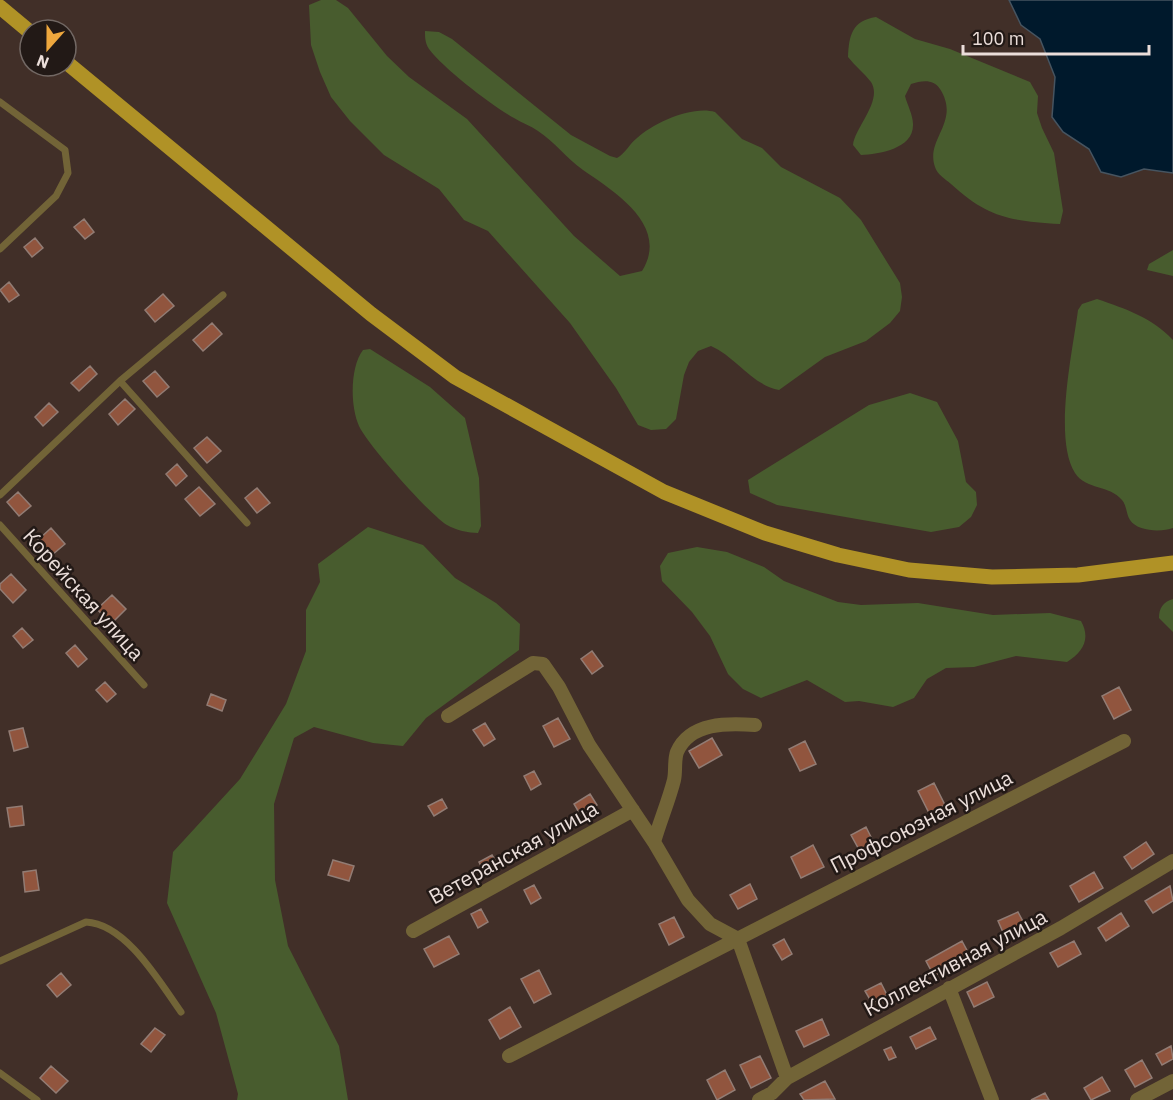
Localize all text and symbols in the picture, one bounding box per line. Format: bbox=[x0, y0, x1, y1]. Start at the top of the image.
north arrow bbox=[18, 18, 78, 78]
scale bar bbox=[963, 18, 1149, 56]
text: 100 m bbox=[972, 27, 1024, 50]
text: N bbox=[34, 51, 52, 73]
street label: Корейская улица bbox=[17, 522, 151, 666]
street label: Профсоюзная улица bbox=[825, 763, 1017, 879]
street label: Ветеранская улица bbox=[423, 794, 603, 910]
street label: Коллективная улица bbox=[858, 902, 1052, 1022]

